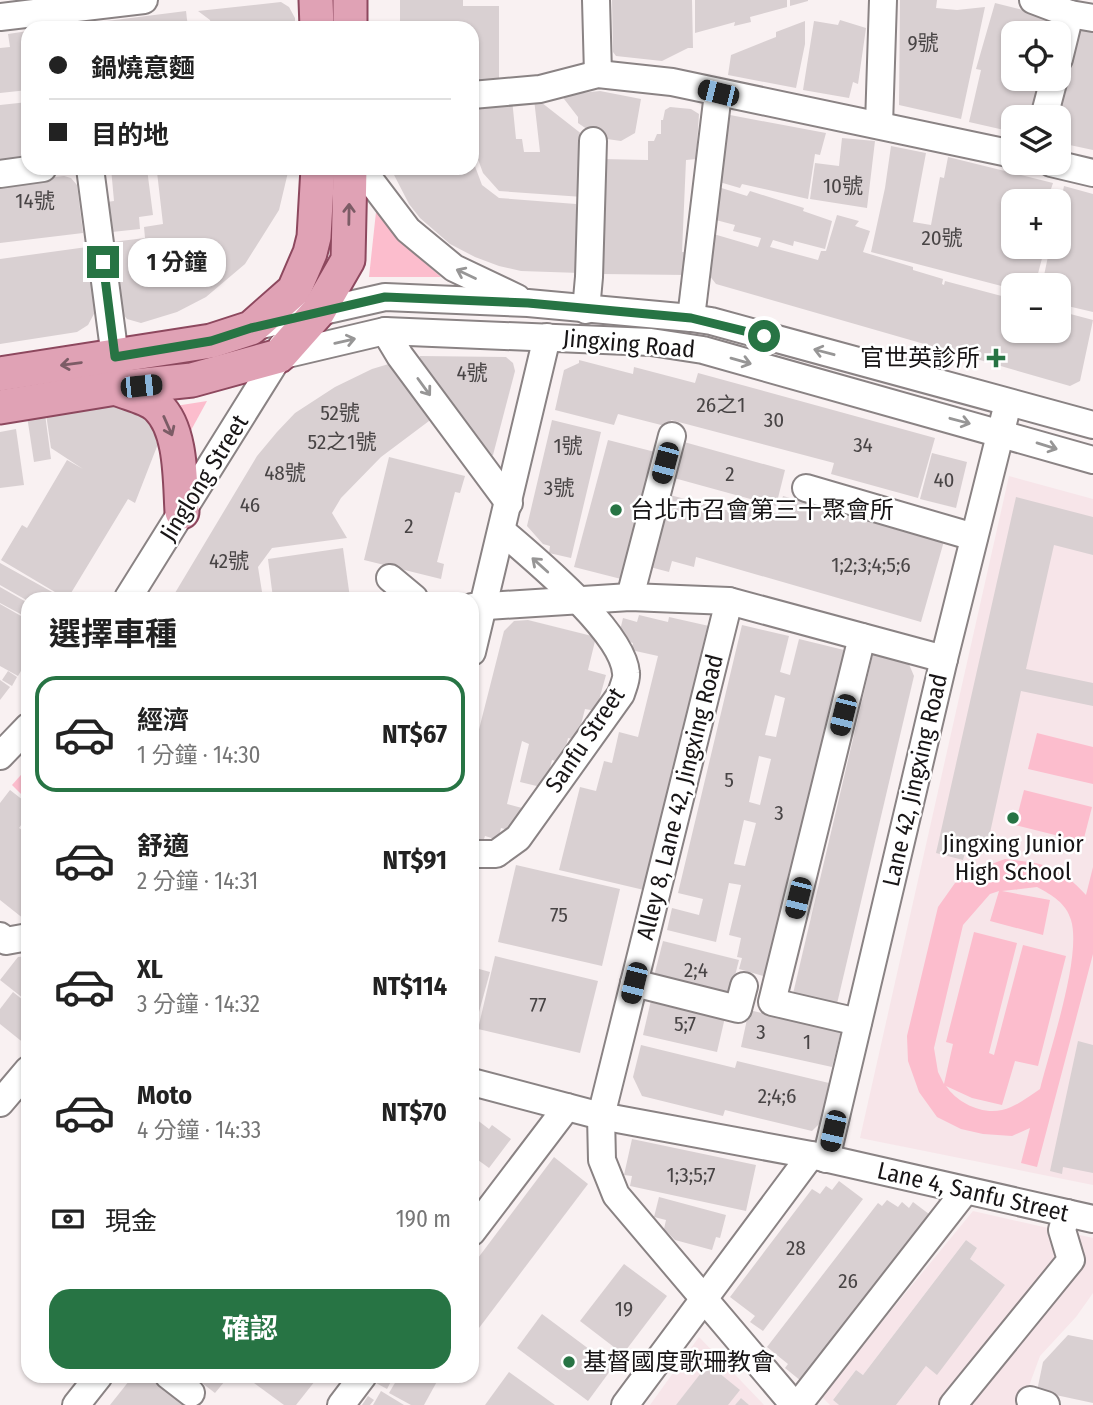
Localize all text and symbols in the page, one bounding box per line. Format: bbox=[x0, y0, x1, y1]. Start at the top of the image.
map controls bbox=[1001, 21, 1071, 343]
button: locate bbox=[1001, 21, 1071, 91]
house number: 9號 bbox=[907, 30, 939, 56]
text: 鍋燒意麵 bbox=[91, 53, 195, 84]
car bbox=[696, 78, 741, 108]
button: layers bbox=[1001, 105, 1071, 175]
text: 目的地 bbox=[91, 120, 169, 151]
house number: 10號 bbox=[823, 173, 863, 199]
house number: 14號 bbox=[15, 188, 55, 214]
button: + bbox=[1001, 189, 1071, 259]
one-way arrow bbox=[342, 203, 356, 226]
house number: 20號 bbox=[921, 225, 963, 251]
callout: 1 分鐘 bbox=[128, 238, 226, 286]
route end bbox=[87, 246, 119, 278]
text: 1 分鐘 bbox=[147, 248, 207, 276]
one-way arrow bbox=[456, 267, 477, 280]
button: − bbox=[1001, 273, 1071, 343]
route start bbox=[748, 320, 780, 352]
street label: Jingxing Road bbox=[562, 324, 696, 364]
one-way arrow bbox=[334, 333, 356, 346]
place label: 官世英診所 bbox=[860, 344, 980, 372]
one-way arrow bbox=[813, 345, 836, 358]
marker: 官世英診所 bbox=[986, 348, 1006, 368]
one-way arrow bbox=[730, 355, 752, 368]
one-way arrow bbox=[60, 357, 83, 370]
house number: 4號 bbox=[456, 360, 488, 386]
car bbox=[120, 373, 163, 399]
one-way arrow bbox=[416, 377, 431, 396]
house number: 26之1 bbox=[697, 392, 745, 418]
house number: 52號 bbox=[320, 400, 360, 426]
house number: 30 bbox=[764, 407, 784, 433]
street label: Jinglong Street bbox=[154, 409, 254, 546]
one-way arrow bbox=[163, 415, 176, 436]
one-way arrow bbox=[949, 416, 971, 429]
house number: 52之1號 bbox=[308, 429, 376, 455]
house number: 34 bbox=[853, 432, 873, 458]
house number: 1號 bbox=[553, 433, 583, 459]
car bbox=[650, 440, 681, 486]
one-way arrow bbox=[1035, 441, 1057, 454]
house number: 48號 bbox=[264, 460, 306, 486]
house number: 2 bbox=[725, 461, 735, 487]
house number: 40 bbox=[933, 467, 955, 493]
house number: 3號 bbox=[544, 475, 574, 501]
house number: 46 bbox=[240, 492, 260, 518]
place label: 台北市召會第三十聚會所 bbox=[630, 496, 894, 524]
marker: 台北市召會第三十聚會所 bbox=[608, 502, 624, 518]
house number: 2 bbox=[404, 513, 414, 539]
house number: 42號 bbox=[209, 548, 249, 574]
house number: 1;2;3;4;5;6 bbox=[831, 552, 911, 578]
one-way arrow bbox=[531, 557, 549, 573]
text: 選擇車種 bbox=[49, 615, 177, 653]
street label: Alley 8, Lane 42, Jingxing Road bbox=[631, 651, 729, 943]
street label: Lane 42, Jingxing Road bbox=[877, 671, 953, 889]
street label: Sanfu Street bbox=[540, 682, 630, 798]
car bbox=[828, 692, 859, 738]
icon: car bbox=[53, 703, 116, 766]
text: 經濟 bbox=[137, 705, 189, 736]
text: NT$67 bbox=[382, 719, 447, 750]
text: 1 分鐘 · 14:30 bbox=[137, 741, 261, 769]
house number: 5 bbox=[724, 767, 734, 793]
house number: 3 bbox=[774, 800, 784, 826]
marker: Jingxing Junior High School bbox=[1005, 810, 1021, 826]
icon: car bbox=[53, 829, 116, 892]
place label: Jingxing Junior High School bbox=[942, 830, 1084, 886]
text: 舒適 bbox=[137, 831, 189, 862]
text: NT$91 bbox=[383, 845, 447, 876]
text: 2 分鐘 · 14:31 bbox=[137, 867, 258, 895]
car bbox=[783, 875, 814, 921]
house number: 75 bbox=[550, 902, 568, 928]
text: XL bbox=[137, 954, 163, 985]
icon: car bbox=[53, 955, 116, 1018]
house number: 2;4 bbox=[684, 957, 708, 983]
car bbox=[619, 960, 650, 1006]
text: NT$114 bbox=[372, 971, 447, 1002]
text: 3 分鐘 · 14:32 bbox=[137, 990, 260, 1018]
house number: 77 bbox=[529, 992, 547, 1018]
house number: 5;7 bbox=[674, 1011, 696, 1037]
house number: 3 bbox=[756, 1019, 766, 1045]
house number: 1 bbox=[803, 1029, 811, 1055]
text: Moto bbox=[137, 1080, 192, 1111]
icon: car bbox=[53, 1081, 116, 1144]
house number: 2;4;6 bbox=[758, 1083, 796, 1109]
text: NT$70 bbox=[382, 1097, 447, 1128]
car bbox=[819, 1108, 848, 1154]
text: 4 分鐘 · 14:33 bbox=[137, 1116, 261, 1144]
street label: Lane 4, Sanfu Street bbox=[875, 1156, 1072, 1228]
house number: 1;3;5;7 bbox=[667, 1162, 715, 1188]
icon: cash bbox=[49, 1200, 87, 1238]
text: 190 m bbox=[396, 1205, 451, 1233]
text: 現金 bbox=[105, 1206, 157, 1237]
house number: 28 bbox=[786, 1235, 806, 1261]
house number: 26 bbox=[838, 1268, 858, 1294]
button: 確認 bbox=[49, 1289, 451, 1369]
house number: 19 bbox=[615, 1296, 633, 1322]
place label: 基督國度歌珊教會 bbox=[583, 1348, 775, 1376]
marker: 基督國度歌珊教會 bbox=[561, 1354, 577, 1370]

